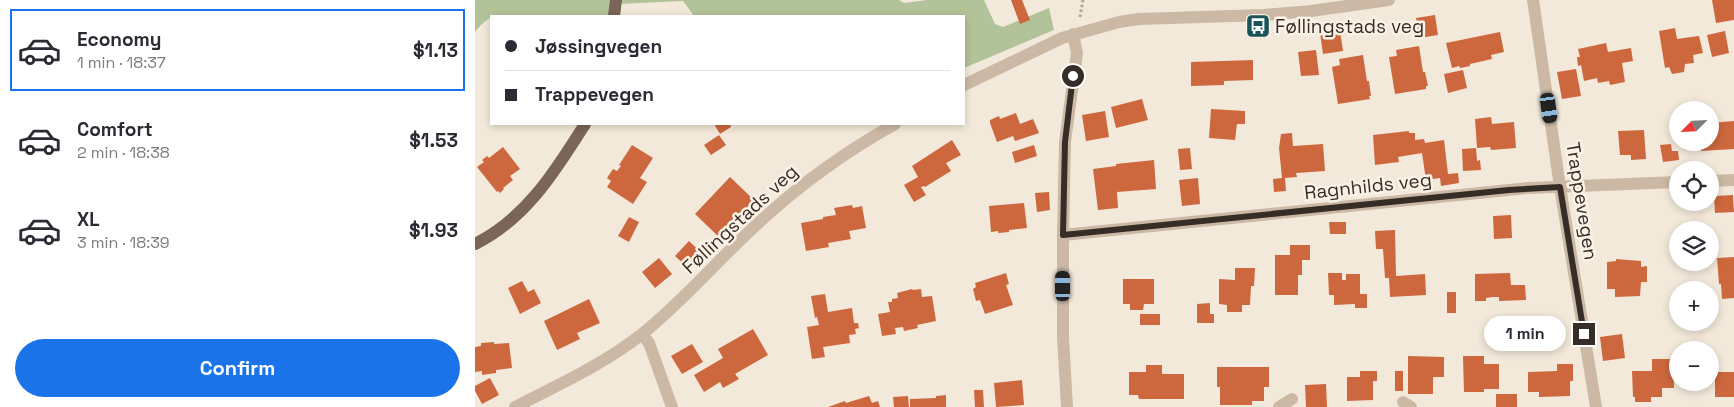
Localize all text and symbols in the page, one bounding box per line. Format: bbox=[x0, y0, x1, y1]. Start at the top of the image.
bus stop icon: Føllingstads veg bbox=[1245, 13, 1271, 39]
place label: Føllingstads veg bbox=[1275, 14, 1424, 39]
text: Economy bbox=[77, 27, 161, 52]
icon: car bbox=[17, 28, 62, 73]
text: Jøssingvegen bbox=[535, 34, 662, 59]
text: $1.13 bbox=[413, 38, 458, 63]
text: 1 min · 18:37 bbox=[77, 52, 166, 73]
route start bbox=[1062, 65, 1084, 87]
text: Trappevegen bbox=[535, 82, 654, 107]
car bbox=[1539, 92, 1558, 124]
north arrow bbox=[1669, 101, 1719, 151]
map controls bbox=[1669, 101, 1719, 391]
text: Comfort bbox=[77, 117, 153, 142]
icon: car bbox=[17, 118, 62, 163]
text: $1.53 bbox=[409, 128, 458, 153]
street label: Trappevegen bbox=[1560, 140, 1604, 262]
text: 2 min · 18:38 bbox=[77, 142, 170, 163]
street label: Føllingstads veg bbox=[677, 159, 803, 279]
button: locate bbox=[1669, 161, 1719, 211]
street label: Ragnhilds veg bbox=[1303, 167, 1433, 205]
text: XL bbox=[77, 207, 100, 232]
icon: car bbox=[17, 208, 62, 253]
text: $1.93 bbox=[409, 218, 458, 243]
button: layers bbox=[1669, 221, 1719, 271]
text: 3 min · 18:39 bbox=[77, 232, 170, 253]
car bbox=[1055, 271, 1070, 301]
button: + bbox=[1669, 281, 1719, 331]
callout: 1 min bbox=[1484, 316, 1567, 352]
text: 1 min bbox=[1505, 323, 1545, 344]
route end bbox=[1573, 323, 1595, 345]
button: Confirm bbox=[15, 339, 460, 397]
button: − bbox=[1669, 341, 1719, 391]

